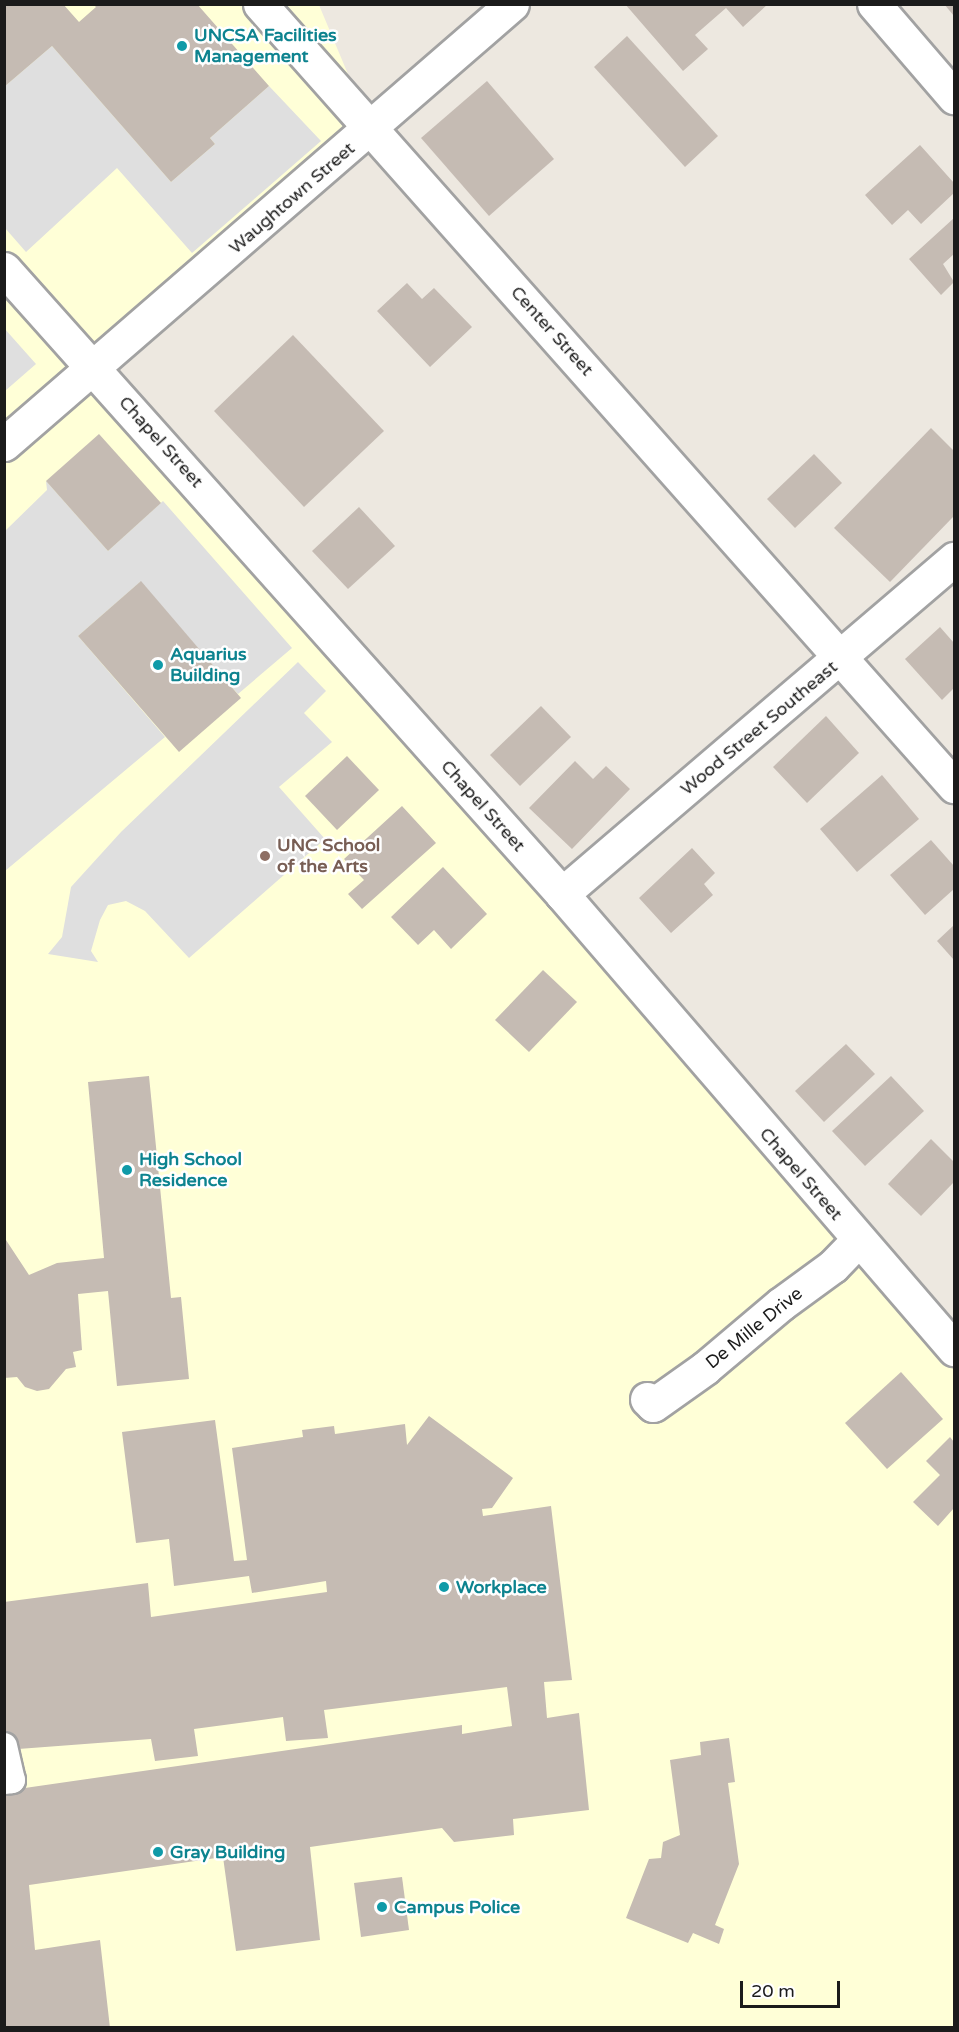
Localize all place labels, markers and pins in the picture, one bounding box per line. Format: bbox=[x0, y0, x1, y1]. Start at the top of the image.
place label: UNCSA Facilities Management bbox=[194, 25, 337, 68]
marker: UNCSA Facilities Management bbox=[175, 39, 189, 53]
place label: Aquarius Building bbox=[170, 644, 247, 686]
marker: Aquarius Building bbox=[151, 658, 165, 672]
place label: UNC School of the Arts bbox=[277, 835, 380, 878]
marker: UNC School of the Arts bbox=[258, 849, 272, 863]
place label: High School Residence bbox=[139, 1149, 242, 1192]
marker: High School Residence bbox=[120, 1163, 134, 1177]
place label: Workplace bbox=[456, 1576, 547, 1598]
marker: Workplace bbox=[437, 1580, 451, 1594]
place label: Gray Building bbox=[170, 1841, 285, 1863]
marker: Gray Building bbox=[151, 1845, 165, 1859]
place label: Campus Police bbox=[394, 1896, 520, 1918]
marker: Campus Police bbox=[375, 1900, 389, 1914]

